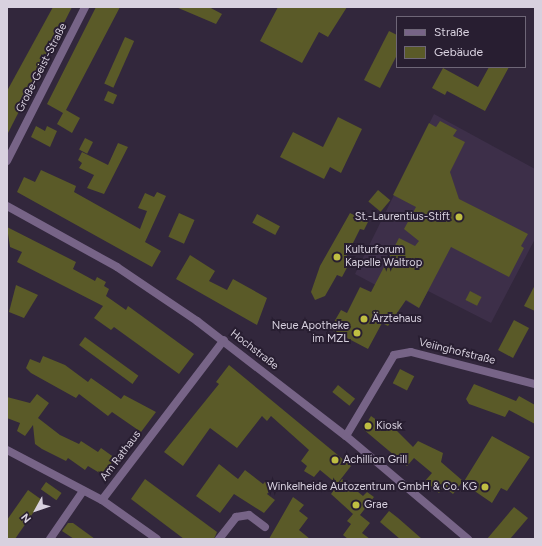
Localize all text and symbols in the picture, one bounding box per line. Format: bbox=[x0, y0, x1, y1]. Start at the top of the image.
legend bbox=[396, 16, 526, 68]
street label: Große-Geist-Straße bbox=[14, 21, 70, 115]
text: Straße bbox=[434, 25, 469, 39]
text: Gebäude bbox=[434, 45, 483, 59]
place label: St.-Laurentius-Stift bbox=[355, 210, 450, 224]
marker: St.-Laurentius-Stift bbox=[453, 211, 465, 223]
place label: Kulturforum Kapelle Waltrop bbox=[345, 244, 422, 270]
marker: Kulturforum Kapelle Waltrop bbox=[332, 252, 342, 262]
place label: Ärztehaus bbox=[372, 312, 422, 326]
marker: Ärztehaus bbox=[359, 314, 369, 324]
place label: Neue Apotheke im MZL bbox=[272, 320, 349, 346]
street label: Hochstraße bbox=[227, 327, 281, 373]
marker: Neue Apotheke im MZL bbox=[352, 328, 362, 338]
street label: Veiinghofstraße bbox=[417, 336, 497, 368]
place label: Kiosk bbox=[376, 419, 402, 433]
marker: Kiosk bbox=[363, 421, 373, 431]
street label: Am Rathaus bbox=[98, 428, 144, 484]
place label: Achillion Grill bbox=[343, 453, 407, 467]
marker: Achillion Grill bbox=[330, 455, 340, 465]
place label: Winkelheide Autozentrum GmbH & Co. KG bbox=[267, 480, 477, 494]
marker: Winkelheide Autozentrum GmbH & Co. KG bbox=[480, 482, 490, 492]
north arrow bbox=[16, 490, 56, 530]
place label: Grae bbox=[364, 498, 388, 512]
marker: Grae bbox=[351, 500, 361, 510]
text: N bbox=[19, 511, 34, 525]

